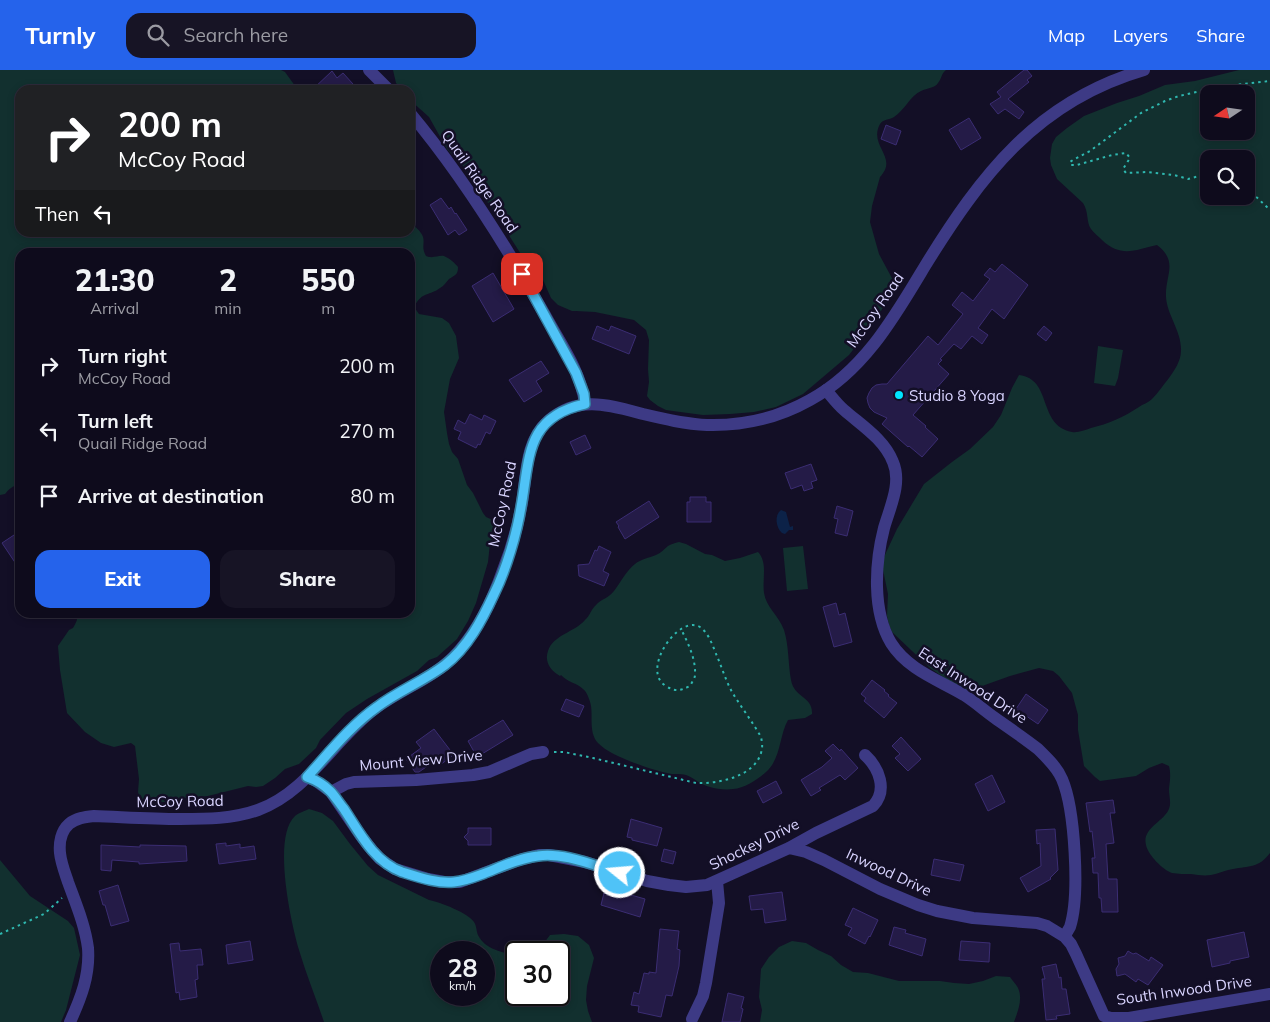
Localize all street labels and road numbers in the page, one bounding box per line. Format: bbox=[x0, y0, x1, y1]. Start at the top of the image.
street label: Quail Ridge Road bbox=[437, 126, 523, 236]
street label: McCoy Road bbox=[842, 269, 908, 351]
street label: McCoy Road bbox=[484, 459, 520, 549]
street label: East Inwood Drive bbox=[915, 643, 1031, 727]
street label: Mount View Drive bbox=[359, 745, 483, 775]
street label: McCoy Road bbox=[136, 791, 224, 811]
street label: Shockey Drive bbox=[706, 814, 802, 874]
street label: Inwood Drive bbox=[843, 844, 935, 900]
street label: South Inwood Drive bbox=[1115, 971, 1253, 1009]

